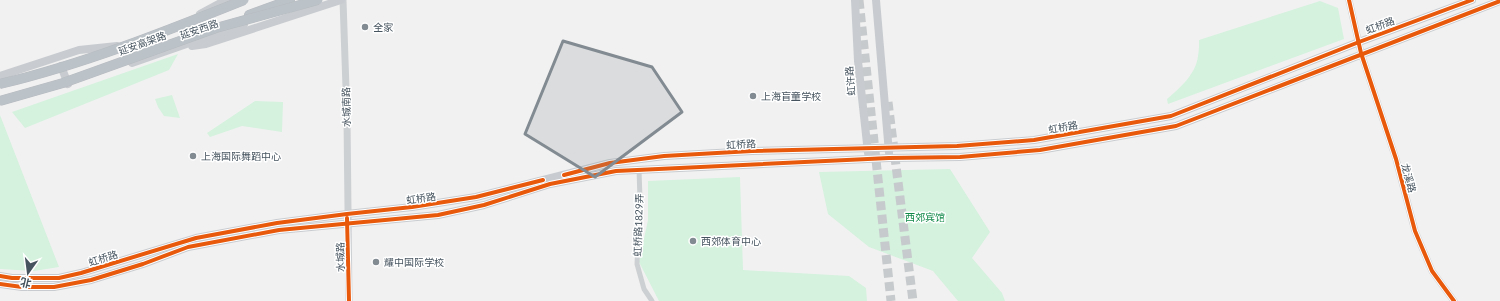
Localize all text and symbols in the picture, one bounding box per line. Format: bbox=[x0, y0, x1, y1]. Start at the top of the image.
street label: 虹桥路 bbox=[1364, 14, 1396, 36]
street label: 延安西路 bbox=[178, 17, 220, 41]
place label: 全家 bbox=[373, 21, 394, 33]
marker: 全家 bbox=[360, 22, 370, 32]
street label: 延安高架路 bbox=[116, 29, 168, 57]
street label: 虹许路 bbox=[843, 66, 857, 96]
street label: 水城南路 bbox=[340, 87, 352, 127]
place label: 上海盲童学校 bbox=[761, 90, 821, 102]
marker: 上海盲童学校 bbox=[748, 91, 758, 101]
street label: 虹桥路 bbox=[1047, 118, 1079, 136]
street label: 虹桥路 bbox=[726, 137, 756, 151]
place label: 上海国际舞蹈中心 bbox=[201, 150, 281, 162]
marker: 上海国际舞蹈中心 bbox=[188, 151, 198, 161]
street label: 龙溪路 bbox=[1399, 162, 1419, 194]
street label: 虹桥路 bbox=[405, 190, 437, 206]
street label: 虹桥路1829弄 bbox=[631, 193, 645, 257]
park label: 西郊宾馆 bbox=[905, 211, 945, 223]
place label: 西郊体育中心 bbox=[701, 235, 761, 247]
marker: 西郊体育中心 bbox=[688, 236, 698, 246]
street label: 水城路 bbox=[334, 242, 346, 272]
street label: 虹桥路 bbox=[87, 248, 119, 268]
north arrow bbox=[8, 253, 48, 293]
place label: 耀中国际学校 bbox=[384, 256, 444, 268]
marker: 耀中国际学校 bbox=[371, 257, 381, 267]
text: 北 bbox=[19, 276, 32, 291]

